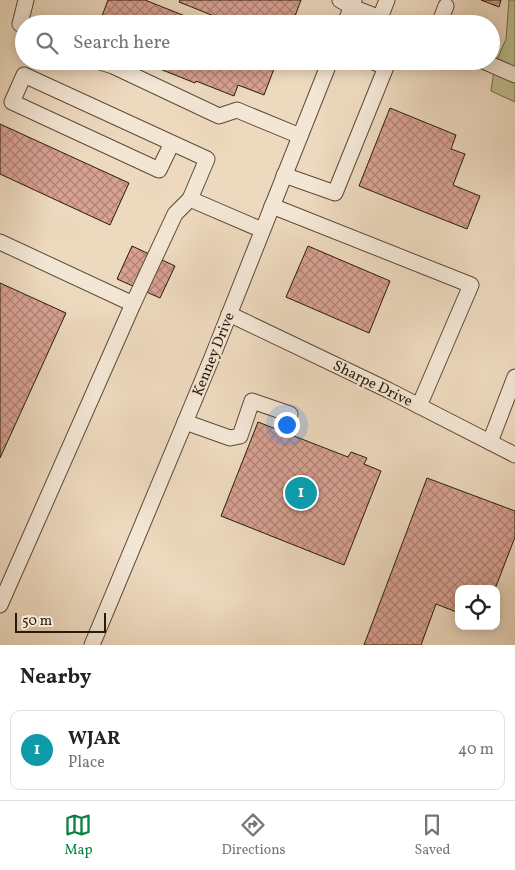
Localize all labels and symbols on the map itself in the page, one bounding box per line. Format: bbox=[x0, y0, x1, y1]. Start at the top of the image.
street label: Kenney Drive bbox=[188, 309, 241, 400]
street label: Sharpe Drive bbox=[329, 356, 416, 413]
your location bbox=[274, 412, 300, 438]
pin: 1 bbox=[285, 474, 317, 512]
scale bar bbox=[15, 610, 106, 633]

